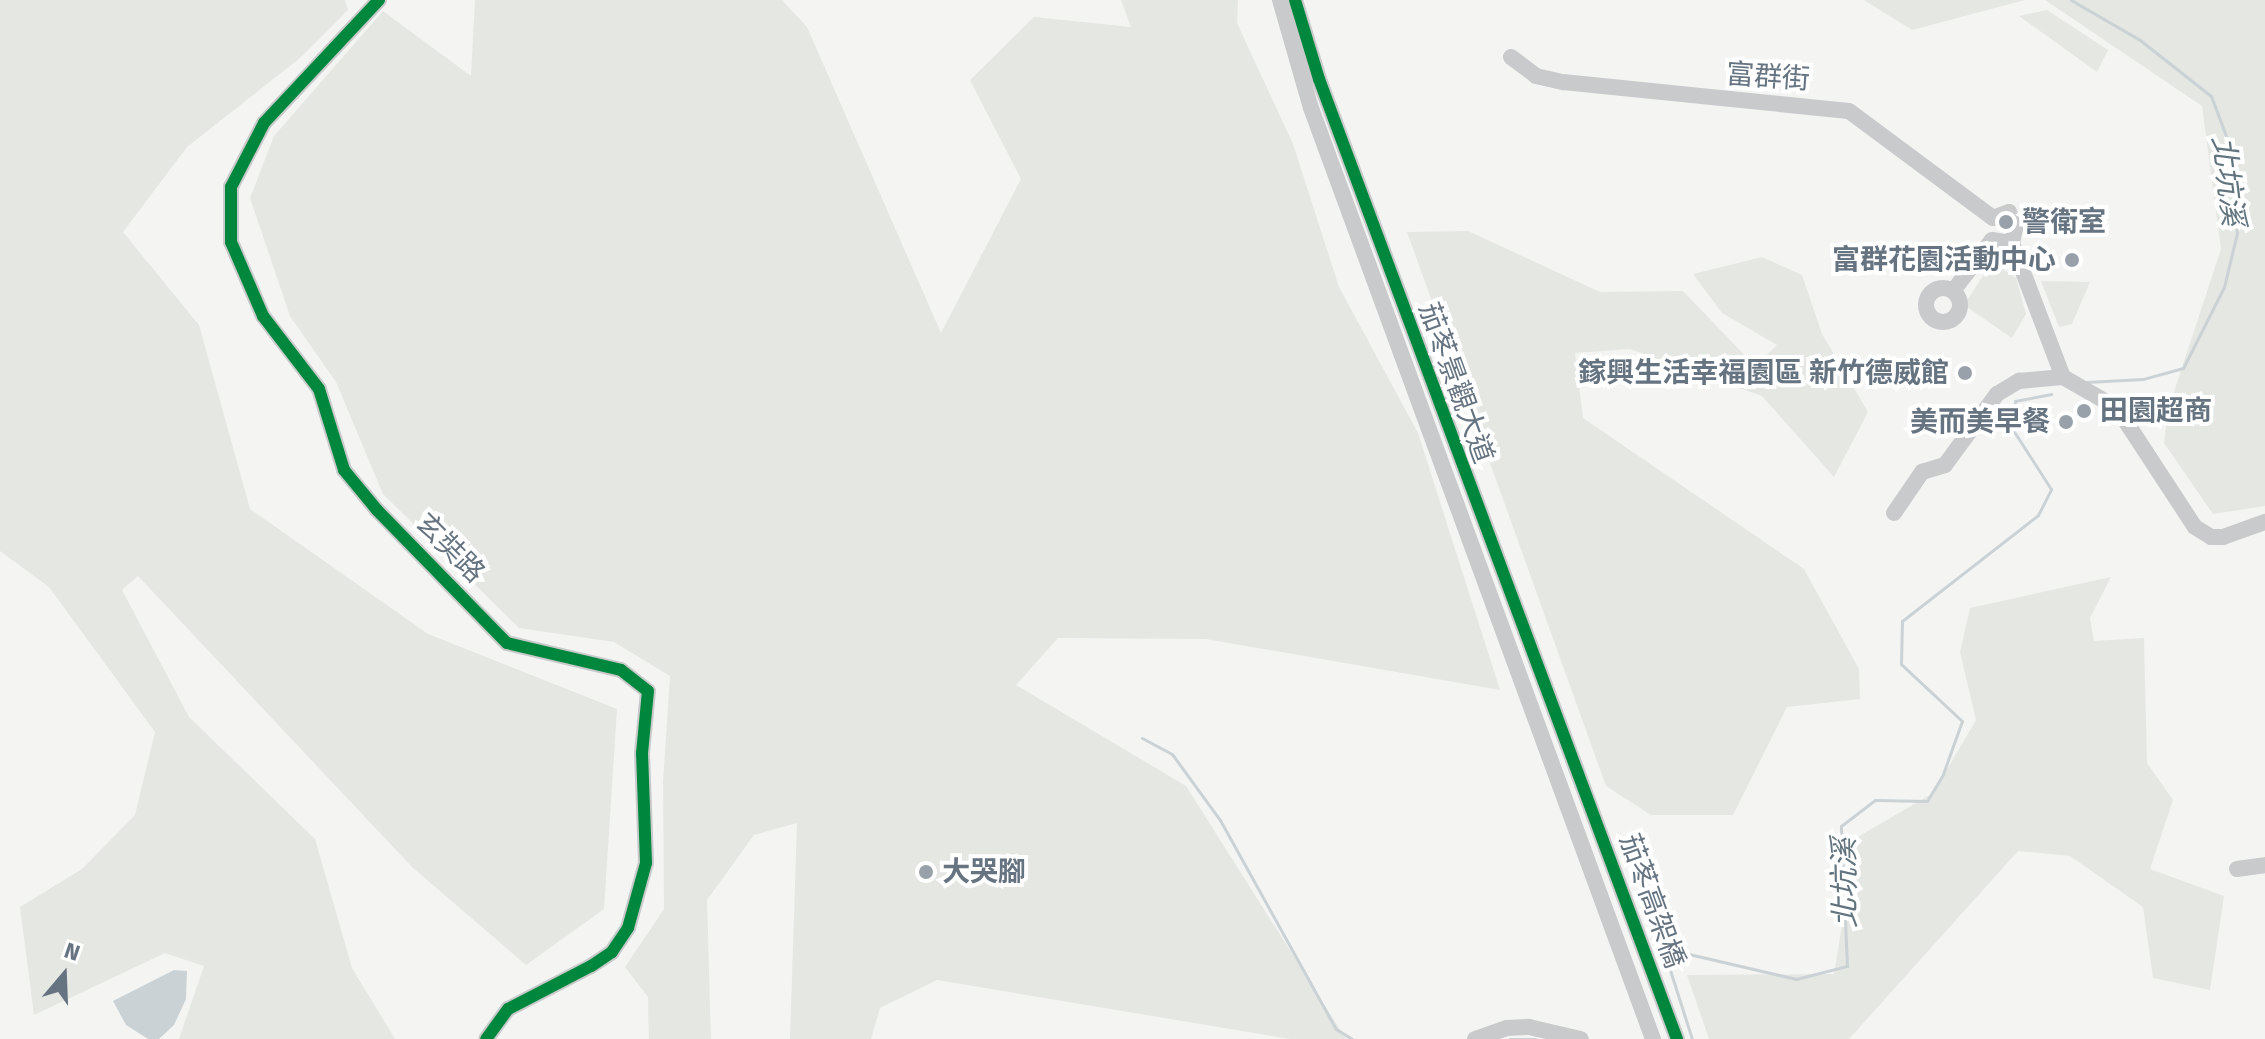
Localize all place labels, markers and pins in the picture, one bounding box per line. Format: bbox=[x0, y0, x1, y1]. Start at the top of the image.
place label: 警衛室 bbox=[2022, 205, 2106, 239]
marker: 警衛室 bbox=[1997, 213, 2015, 231]
place label: 富群花園活動中心 bbox=[1832, 243, 2056, 277]
marker: 富群花園活動中心 bbox=[2063, 251, 2081, 269]
place label: 鎵興生活幸福園區 新竹德威館 bbox=[1578, 356, 1949, 390]
marker: 鎵興生活幸福園區 新竹德威館 bbox=[1956, 364, 1974, 382]
place label: 田園超商 bbox=[2100, 394, 2212, 428]
marker: 田園超商 bbox=[2075, 402, 2093, 420]
place label: 美而美早餐 bbox=[1910, 405, 2050, 439]
marker: 美而美早餐 bbox=[2057, 413, 2075, 431]
place label: 大哭腳 bbox=[942, 855, 1026, 889]
marker: 大哭腳 bbox=[917, 863, 935, 881]

